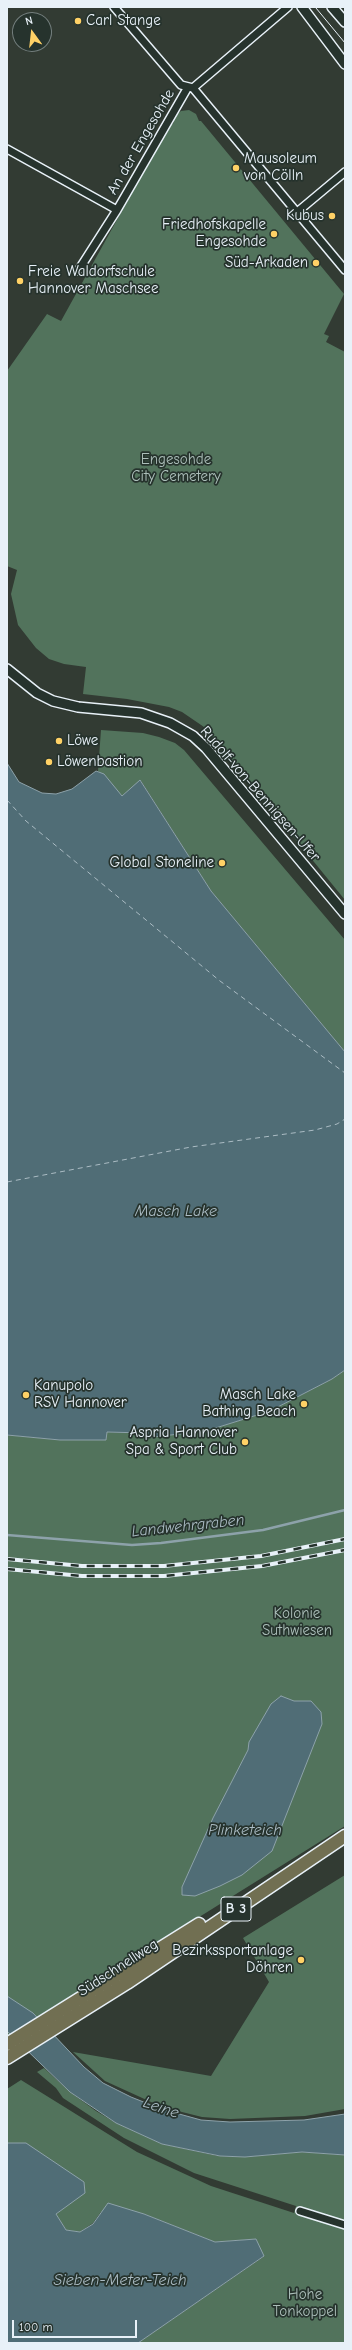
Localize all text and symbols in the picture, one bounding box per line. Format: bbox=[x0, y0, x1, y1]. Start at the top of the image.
north arrow bbox=[12, 12, 52, 52]
place label: Carl Stange bbox=[86, 12, 161, 30]
text: N bbox=[24, 14, 34, 28]
marker: Carl Stange bbox=[73, 16, 83, 26]
street label: An der Engesohde bbox=[103, 86, 179, 198]
place label: Mausoleum von Cölln bbox=[244, 150, 317, 185]
marker: Mausoleum von Cölln bbox=[231, 163, 241, 173]
place label: Kubus bbox=[286, 207, 324, 225]
marker: Kubus bbox=[327, 211, 337, 221]
place label: Friedhofskapelle Engesohde bbox=[162, 216, 266, 251]
marker: Friedhofskapelle Engesohde bbox=[269, 229, 279, 239]
place label: Süd-Arkaden bbox=[225, 254, 308, 272]
marker: Süd-Arkaden bbox=[311, 258, 321, 268]
place label: Freie Waldorfschule Hannover Maschsee bbox=[28, 263, 158, 298]
marker: Freie Waldorfschule Hannover Maschsee bbox=[15, 276, 25, 286]
park label: Engesohde City Cemetery bbox=[131, 451, 221, 486]
street label: Rudolf-von-Bennigsen-Ufer bbox=[196, 723, 324, 865]
place label: Löwe bbox=[67, 732, 98, 750]
marker: Löwe bbox=[54, 736, 64, 746]
place label: Löwenbastion bbox=[57, 753, 142, 771]
marker: Löwenbastion bbox=[44, 757, 54, 767]
place label: Global Stoneline bbox=[110, 854, 214, 872]
marker: Global Stoneline bbox=[217, 858, 227, 868]
water label: Masch Lake bbox=[135, 1201, 217, 1221]
place label: Kanupolo RSV Hannover bbox=[34, 1377, 127, 1412]
place label: Masch Lake Bathing Beach bbox=[202, 1386, 296, 1421]
marker: Kanupolo RSV Hannover bbox=[21, 1390, 31, 1400]
marker: Masch Lake Bathing Beach bbox=[299, 1399, 309, 1409]
place label: Aspria Hannover Spa & Sport Club bbox=[126, 1424, 237, 1459]
marker: Aspria Hannover Spa & Sport Club bbox=[240, 1437, 250, 1447]
water label: Landwehrgraben bbox=[131, 1511, 245, 1541]
park label: Kolonie Suthwiesen bbox=[262, 1605, 332, 1640]
water label: Plinketeich bbox=[208, 1820, 282, 1840]
road number: B 3 bbox=[221, 1897, 251, 1921]
street label: Südschnellweg bbox=[75, 1935, 161, 2001]
place label: Bezirkssportanlage Döhren bbox=[172, 1942, 293, 1977]
marker: Bezirkssportanlage Döhren bbox=[296, 1955, 306, 1965]
water label: Leine bbox=[141, 2093, 181, 2123]
water label: Sieben-Meter-Teich bbox=[53, 2270, 187, 2290]
park label: Hohe Tonkoppel bbox=[273, 2286, 337, 2321]
scale bar bbox=[14, 2312, 139, 2338]
text: 100 m bbox=[19, 2320, 52, 2334]

